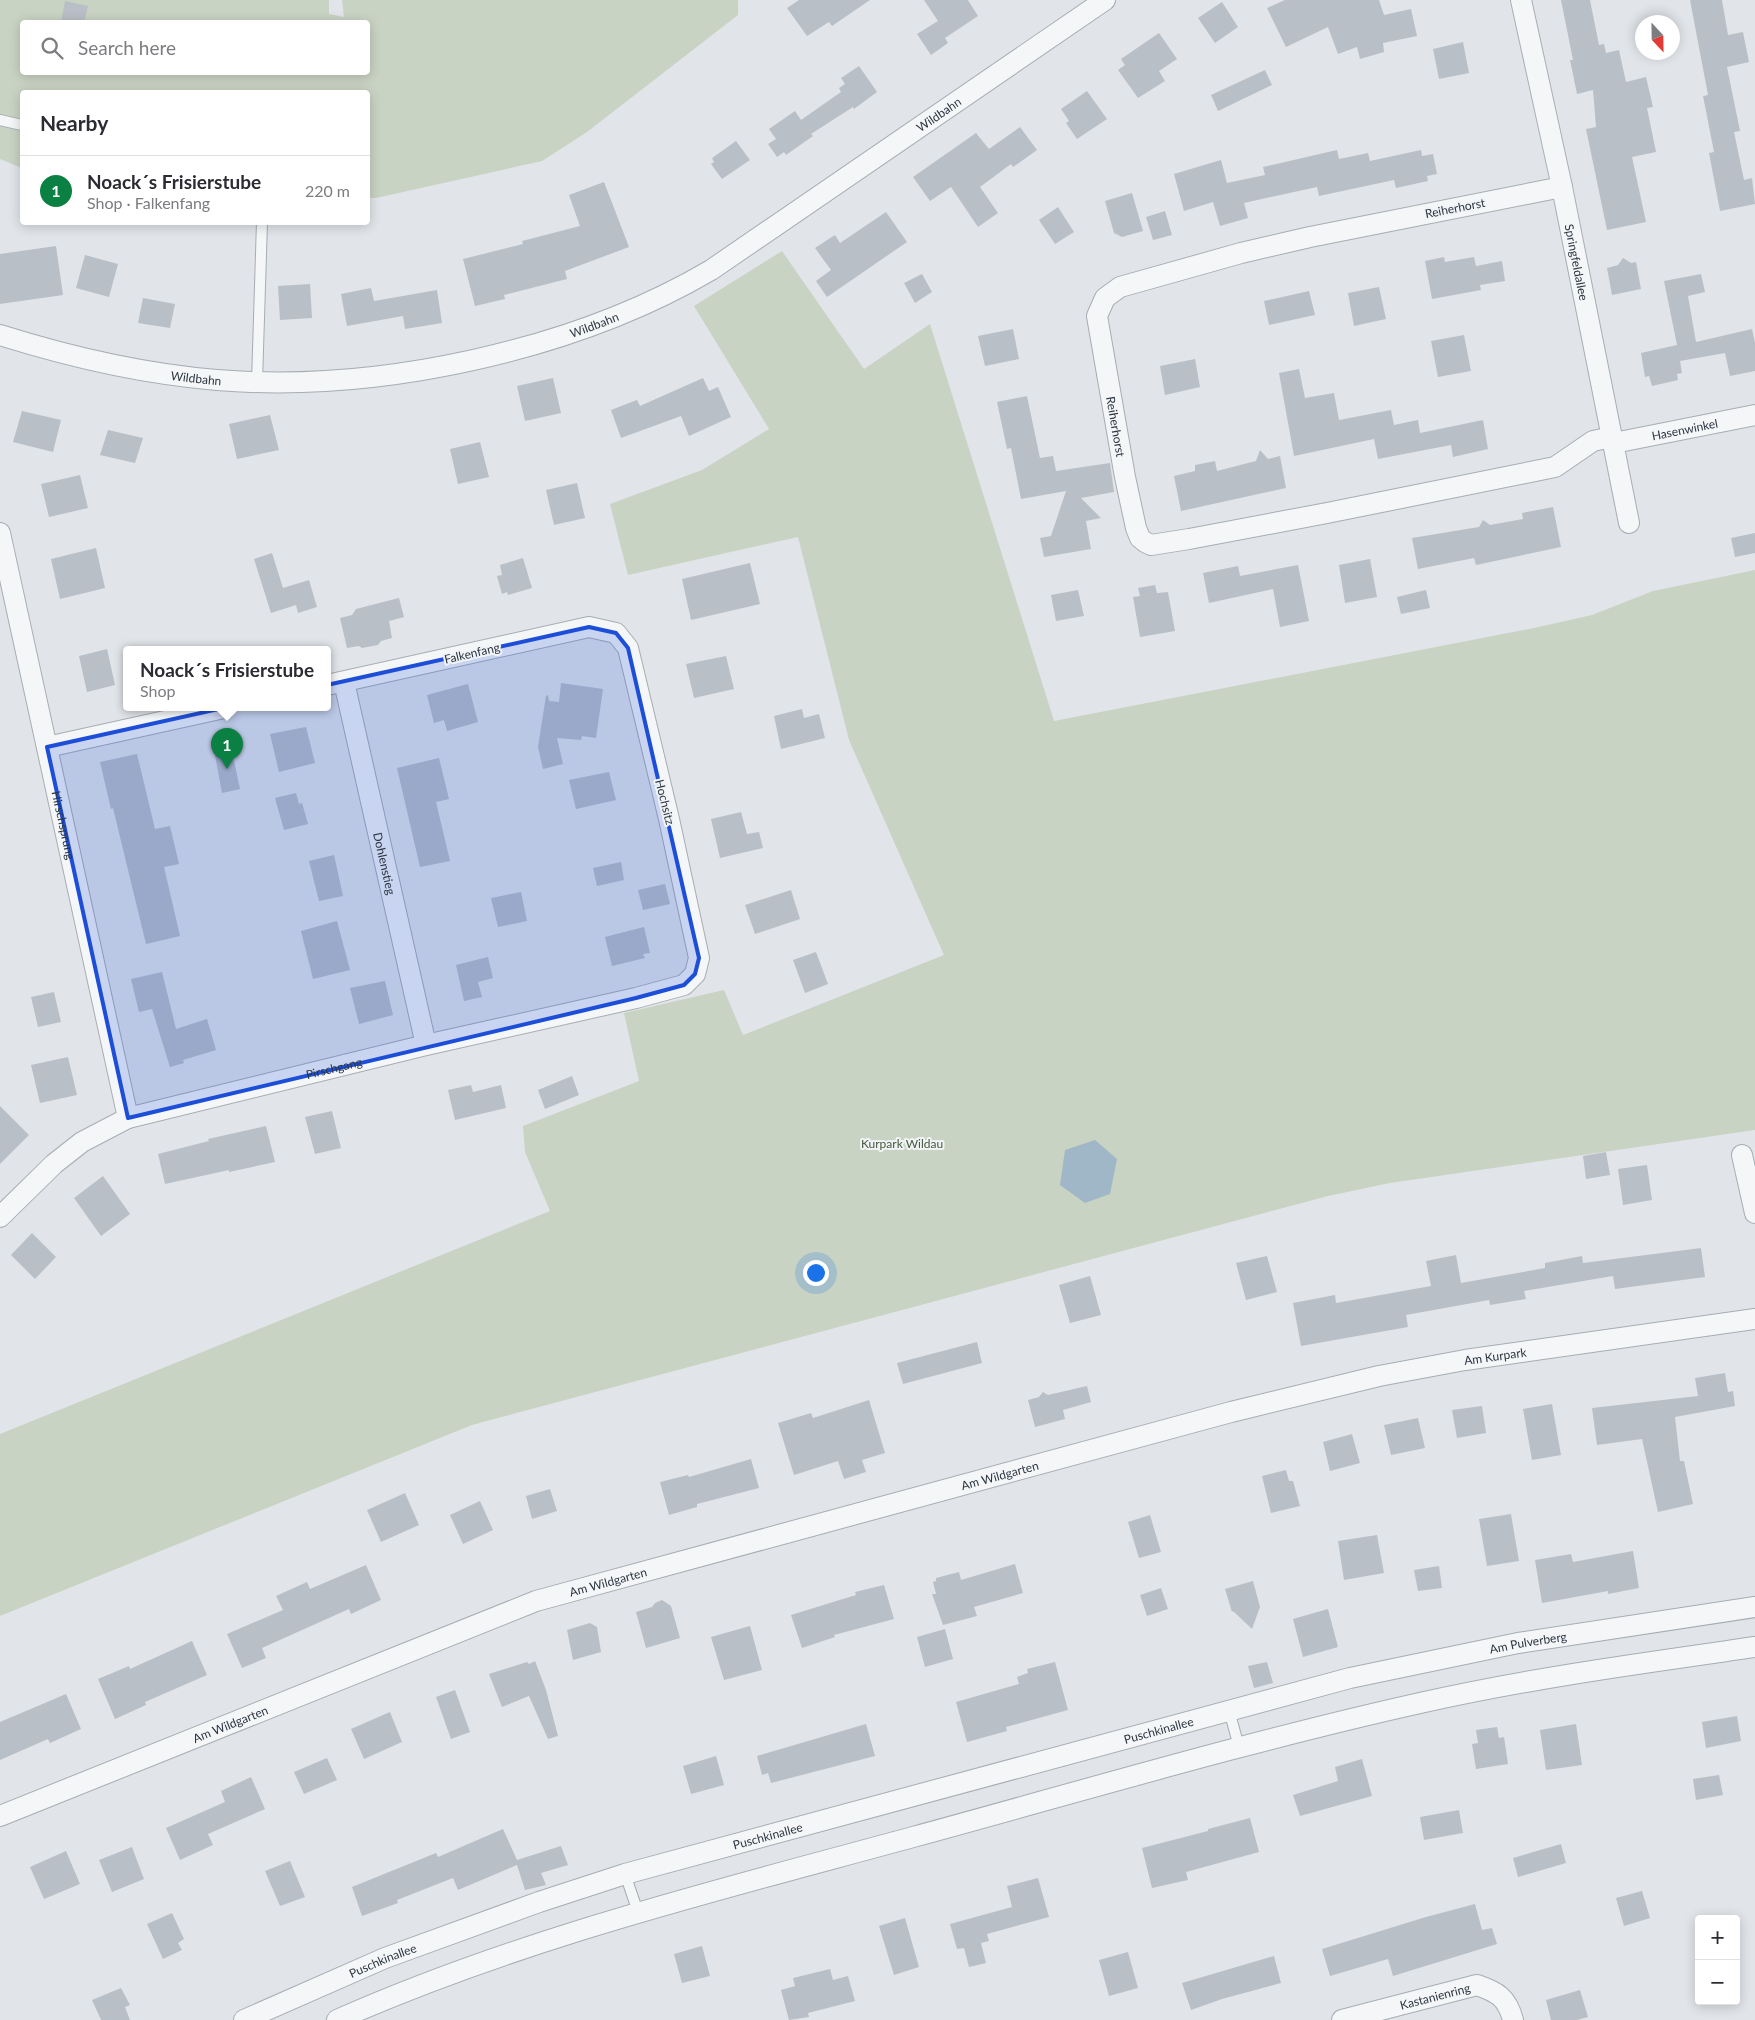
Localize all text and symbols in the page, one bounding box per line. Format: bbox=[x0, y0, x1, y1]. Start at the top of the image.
north arrow bbox=[1635, 15, 1680, 60]
search box bbox=[20, 20, 370, 75]
icon: search bbox=[38, 34, 66, 62]
text: Search here bbox=[78, 36, 176, 59]
street label: Wildbahn bbox=[913, 94, 964, 135]
text: Nearby bbox=[40, 110, 108, 135]
text: Noack´s Frisierstube bbox=[87, 170, 261, 193]
text: 1 bbox=[51, 181, 61, 200]
text: 220 m bbox=[305, 181, 350, 200]
text: Shop · Falkenfang bbox=[87, 193, 210, 212]
street label: Reiherhorst bbox=[1424, 195, 1487, 221]
street label: Springfeldallee bbox=[1562, 223, 1592, 302]
street label: Wildbahn bbox=[568, 308, 621, 340]
street label: Wildbahn bbox=[170, 367, 222, 388]
street label: Reiherhorst bbox=[1104, 395, 1129, 459]
street label: Hasenwinkel bbox=[1650, 415, 1719, 443]
street label: Falkenfang bbox=[443, 639, 501, 667]
popup bbox=[123, 646, 331, 711]
text: Noack´s Frisierstube bbox=[140, 658, 314, 681]
text: Shop bbox=[140, 681, 175, 700]
pin: 1 bbox=[211, 728, 243, 769]
street label: Hochsitz bbox=[652, 778, 678, 827]
street label: Hirschsprung bbox=[49, 789, 79, 861]
street label: Dohlenstieg bbox=[371, 831, 399, 896]
street label: Pirschgang bbox=[304, 1054, 363, 1082]
park label: Kurpark Wildau bbox=[861, 1136, 943, 1151]
your location bbox=[803, 1260, 829, 1286]
street label: Am Kurpark bbox=[1463, 1344, 1528, 1368]
street label: Am Wildgarten bbox=[959, 1457, 1040, 1493]
street label: Am Wildgarten bbox=[567, 1564, 648, 1599]
street label: Am Pulverberg bbox=[1488, 1628, 1568, 1656]
street label: Am Wildgarten bbox=[190, 1702, 270, 1745]
street label: Puschkinallee bbox=[1122, 1713, 1195, 1746]
street label: Puschkinallee bbox=[731, 1819, 804, 1852]
map controls bbox=[1695, 1915, 1740, 2005]
button: + bbox=[1695, 1915, 1740, 1960]
street label: Puschkinallee bbox=[346, 1940, 418, 1980]
button: − bbox=[1695, 1960, 1740, 2005]
street label: Kastanienring bbox=[1398, 1980, 1472, 2012]

